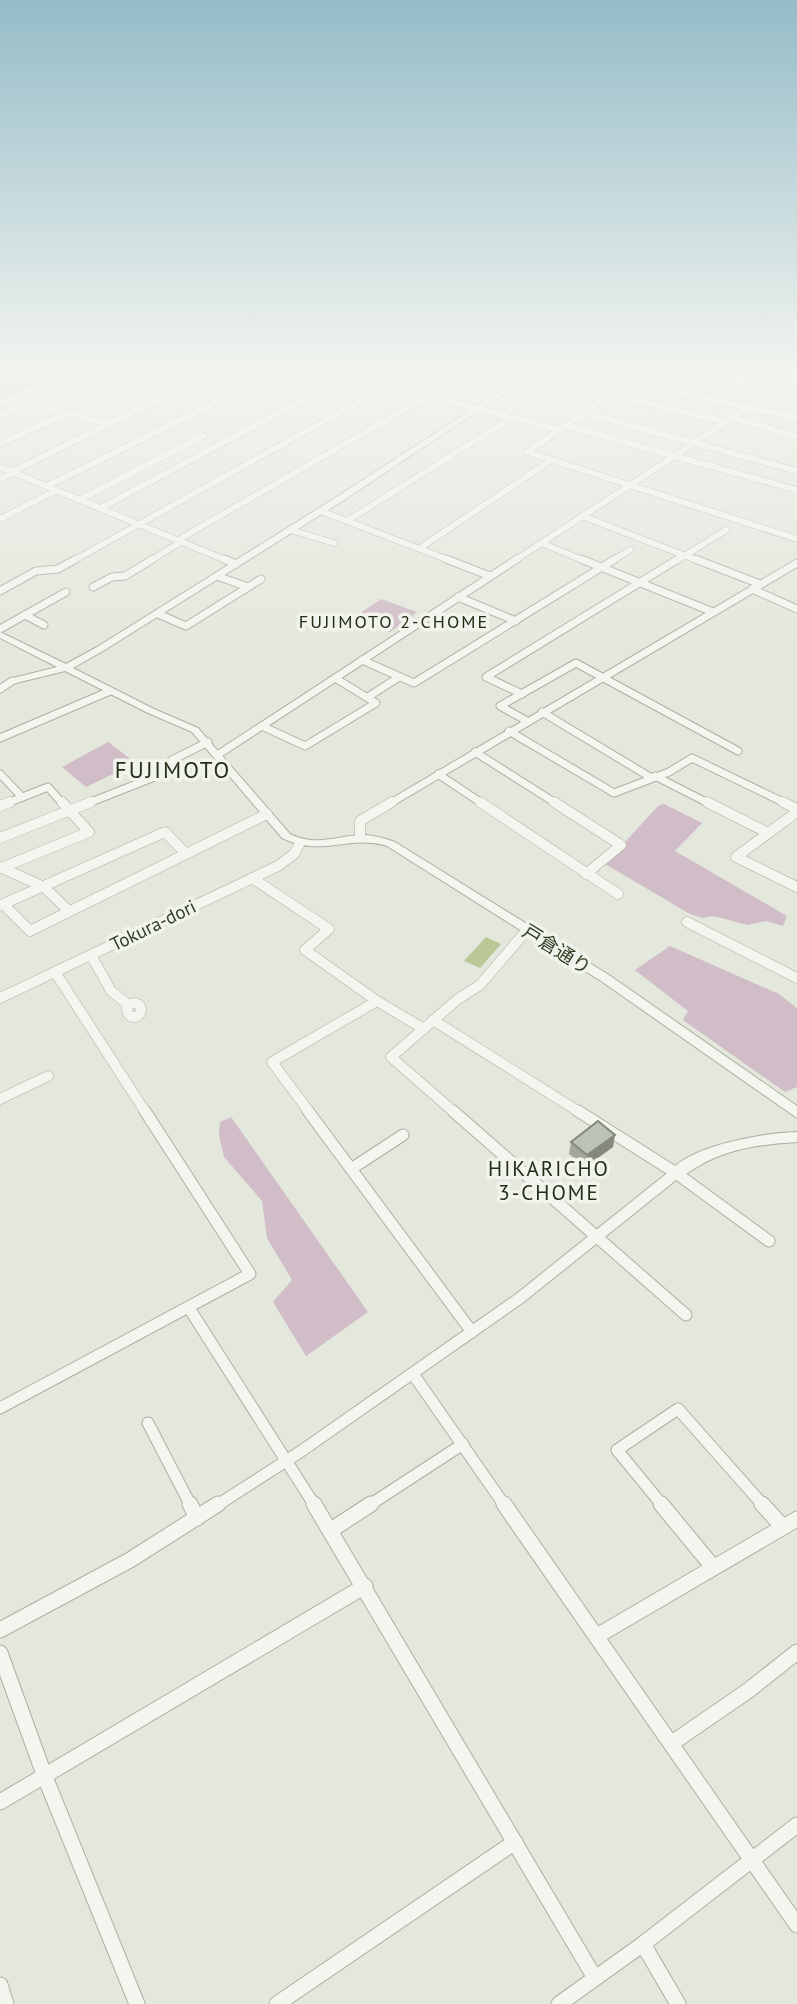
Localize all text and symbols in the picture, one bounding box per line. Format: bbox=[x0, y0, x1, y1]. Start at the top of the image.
district label: FUJIMOTO 2-CHOME bbox=[299, 610, 489, 633]
district label: FUJIMOTO bbox=[115, 755, 231, 784]
street label: Tokura-dori bbox=[106, 894, 200, 956]
street label: 戸倉通り bbox=[518, 919, 596, 979]
district label: HIKARICHO 3-CHOME bbox=[488, 1155, 610, 1206]

